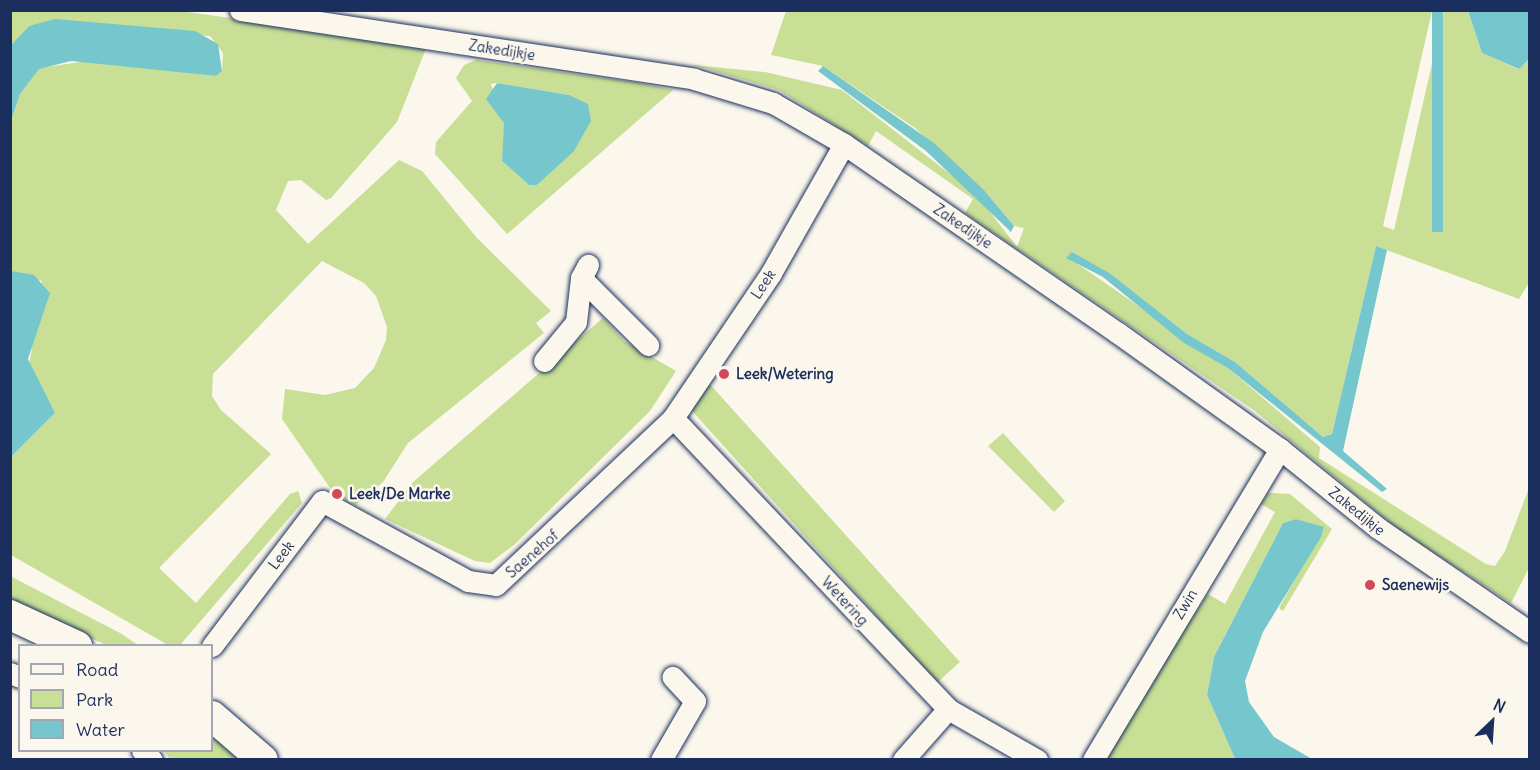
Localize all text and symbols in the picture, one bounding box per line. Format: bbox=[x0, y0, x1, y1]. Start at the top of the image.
street label: Zakedijkje bbox=[467, 36, 537, 64]
street label: Zakedijkje bbox=[930, 200, 996, 252]
street label: Leek bbox=[747, 266, 779, 302]
place label: Leek/Wetering bbox=[736, 365, 834, 383]
marker: Leek/Wetering bbox=[717, 367, 731, 381]
street label: Zakedijkje bbox=[1325, 483, 1389, 539]
place label: Leek/De Marke bbox=[349, 485, 451, 503]
marker: Leek/De Marke bbox=[330, 487, 344, 501]
street label: Saenehof bbox=[502, 526, 562, 582]
street label: Leek bbox=[264, 537, 298, 573]
street label: Wetering bbox=[818, 573, 872, 629]
place label: Saenewijs bbox=[1382, 576, 1449, 594]
marker: Saenewijs bbox=[1363, 578, 1377, 592]
street label: Zwin bbox=[1169, 586, 1201, 622]
legend bbox=[18, 644, 213, 752]
text: Road bbox=[76, 658, 118, 681]
text: Park bbox=[76, 688, 113, 711]
north arrow bbox=[1462, 692, 1522, 752]
text: N bbox=[1490, 694, 1509, 717]
text: Water bbox=[76, 718, 125, 741]

